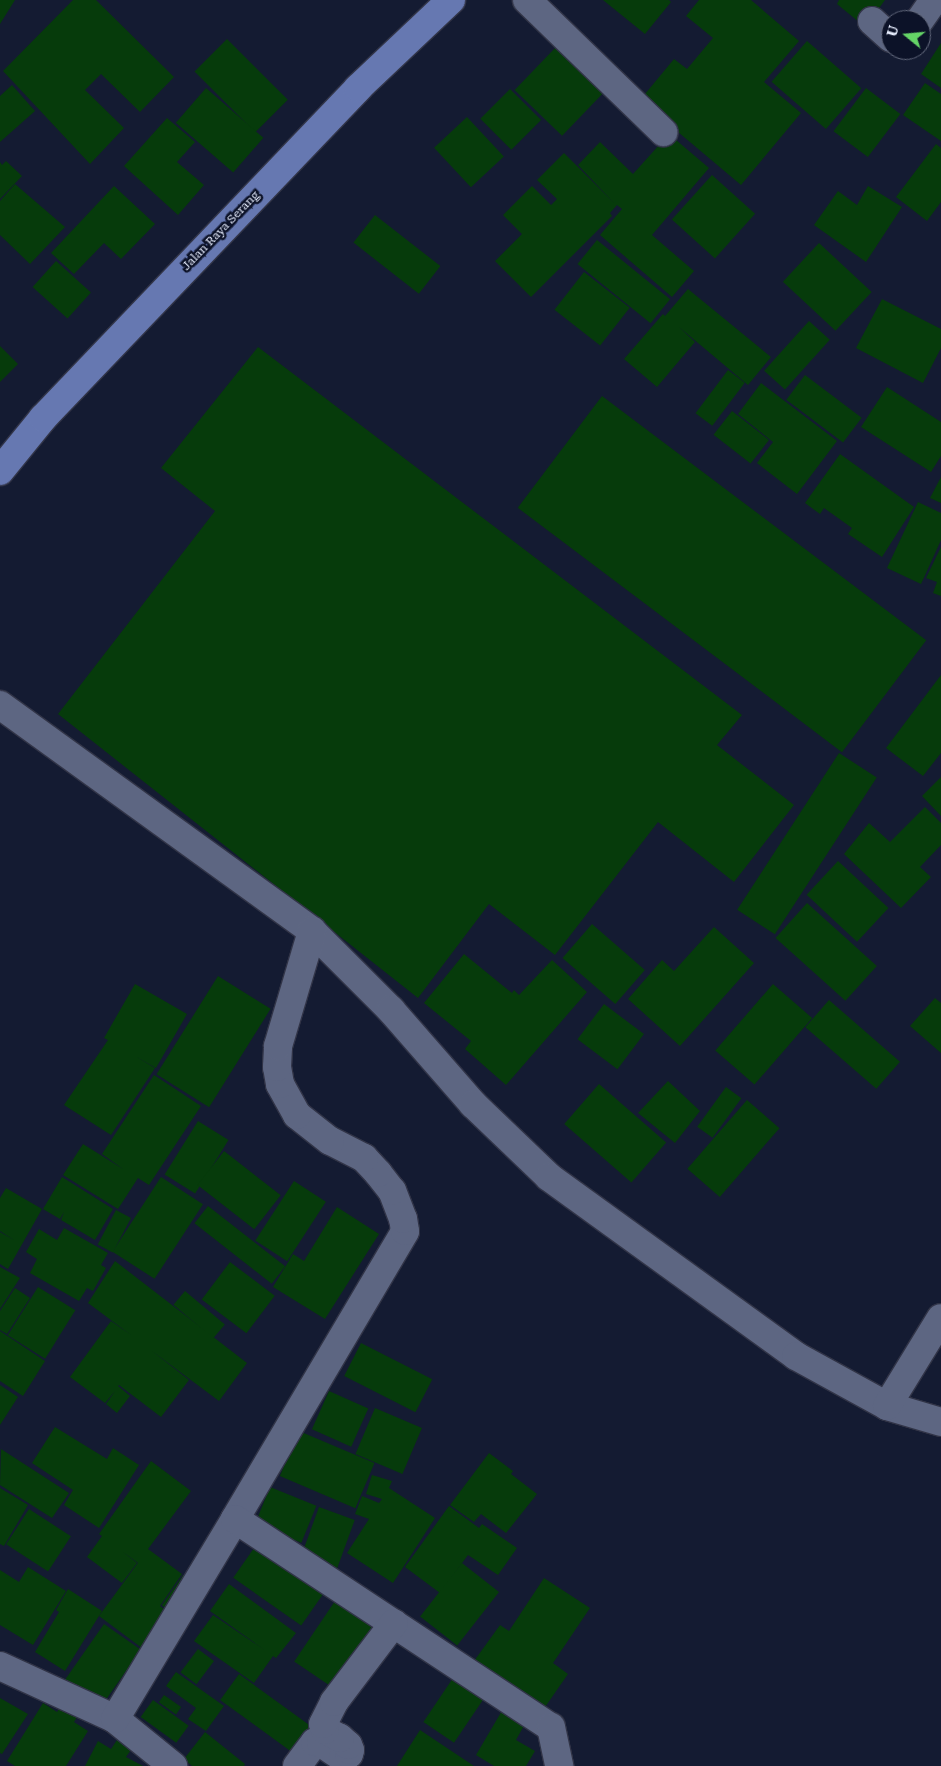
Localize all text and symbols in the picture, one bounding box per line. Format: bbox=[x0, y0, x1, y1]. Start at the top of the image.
north arrow bbox=[881, 10, 931, 60]
text: U bbox=[883, 23, 902, 38]
street label: Jalan Raya Serang bbox=[179, 188, 263, 274]

